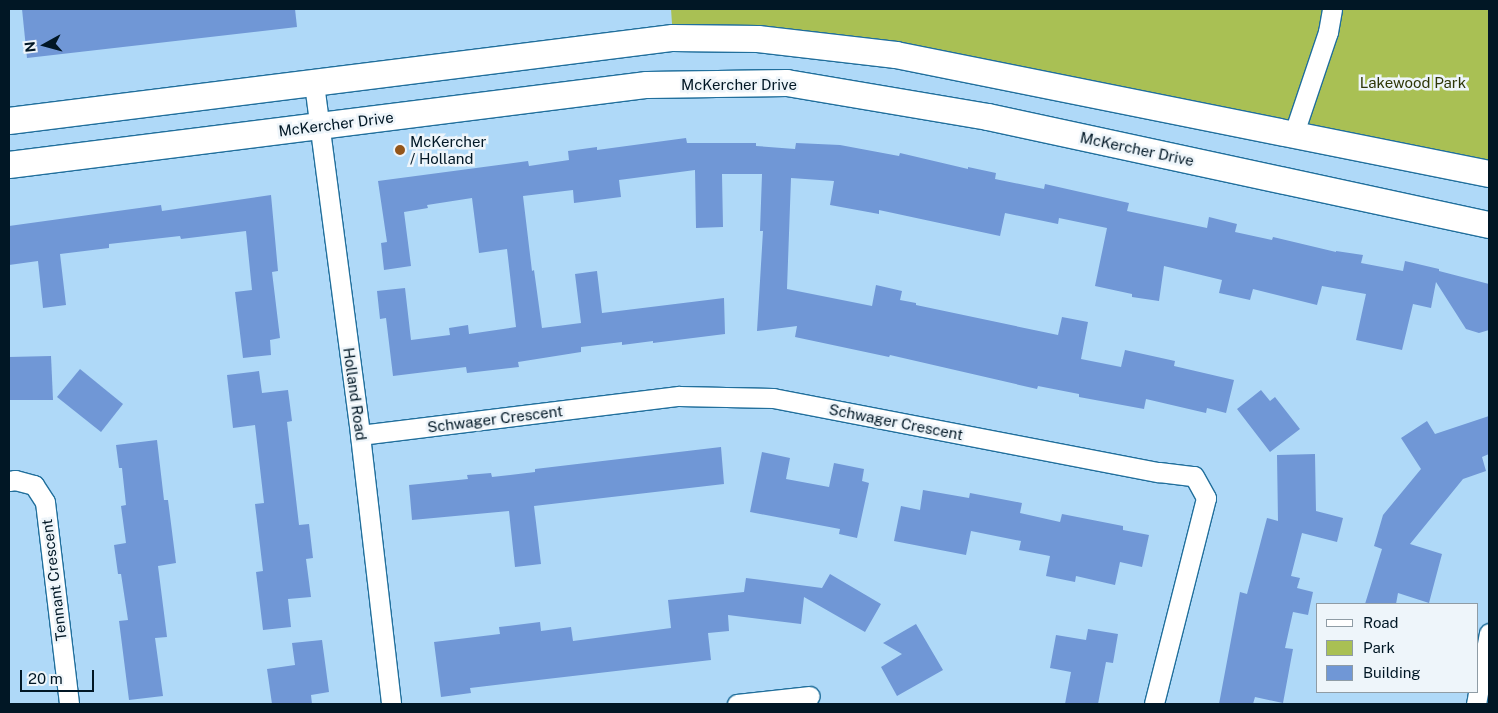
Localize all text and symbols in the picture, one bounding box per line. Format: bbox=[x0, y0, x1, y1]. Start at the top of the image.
north arrow bbox=[20, 20, 70, 70]
text: N bbox=[22, 40, 39, 53]
park label: Lakewood Park bbox=[1360, 74, 1466, 92]
street label: McKercher Drive bbox=[681, 76, 797, 94]
street label: McKercher Drive bbox=[277, 108, 395, 140]
street label: McKercher Drive bbox=[1078, 128, 1196, 170]
place label: McKercher / Holland bbox=[410, 132, 486, 167]
marker: McKercher / Holland bbox=[394, 144, 406, 156]
street label: Holland Road bbox=[340, 346, 370, 442]
street label: Schwager Crescent bbox=[827, 400, 965, 444]
street label: Schwager Crescent bbox=[426, 402, 564, 436]
street label: Tennant Crescent bbox=[38, 518, 70, 642]
legend bbox=[1316, 603, 1478, 693]
text: Road bbox=[1363, 614, 1399, 631]
text: Park bbox=[1363, 639, 1395, 656]
scale bar bbox=[22, 660, 96, 692]
text: Building bbox=[1363, 664, 1421, 681]
text: 20 m bbox=[28, 670, 63, 687]

